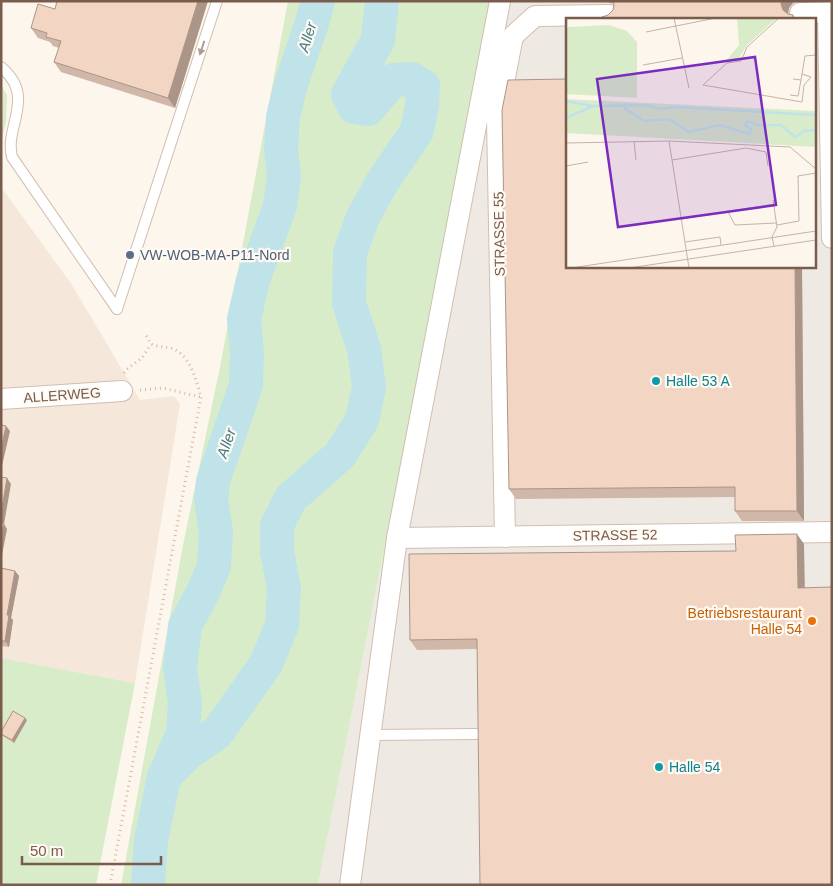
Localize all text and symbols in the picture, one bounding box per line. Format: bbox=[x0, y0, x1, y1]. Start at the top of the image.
inset map bbox=[566, 18, 816, 268]
water label: Aller bbox=[294, 19, 320, 55]
one-way arrow bbox=[197, 40, 205, 55]
street label: STRASSE 55 bbox=[490, 191, 508, 277]
place label: VW-WOB-MA-P11-Nord bbox=[140, 247, 290, 263]
marker: VW-WOB-MA-P11-Nord bbox=[124, 249, 136, 261]
place label: Halle 53 A bbox=[666, 373, 730, 389]
marker: Halle 53 A bbox=[650, 375, 662, 387]
street label: ALLERWEG bbox=[23, 384, 101, 406]
water label: Aller bbox=[213, 425, 239, 461]
street label: STRASSE 52 bbox=[572, 526, 658, 544]
place label: Betriebsrestaurant Halle 54 bbox=[688, 605, 802, 637]
marker: Betriebsrestaurant Halle 54 bbox=[806, 615, 818, 627]
place label: Halle 54 bbox=[669, 759, 721, 775]
marker: Halle 54 bbox=[653, 761, 665, 773]
scale bar bbox=[22, 834, 161, 866]
text: 50 m bbox=[30, 842, 63, 859]

